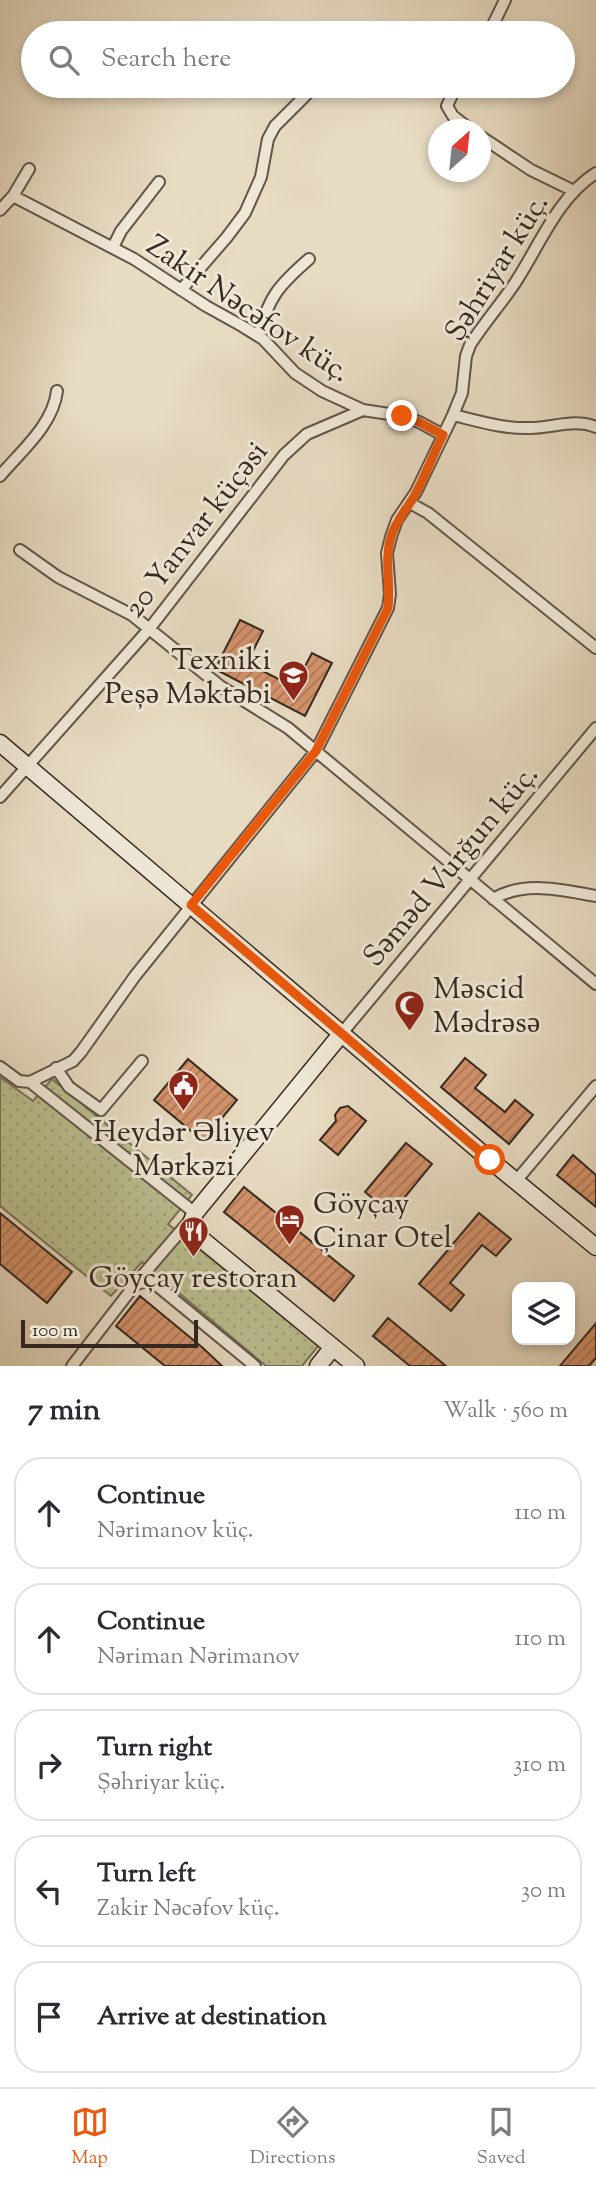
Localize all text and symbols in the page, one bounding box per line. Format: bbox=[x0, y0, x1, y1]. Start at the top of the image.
search box bbox=[21, 21, 575, 98]
icon: search bbox=[45, 41, 83, 79]
text: Search here bbox=[101, 41, 231, 78]
north arrow bbox=[428, 119, 491, 182]
street label: Şəhriyar küç. bbox=[436, 186, 561, 351]
street label: Zakir Nəcəfov küç. bbox=[137, 226, 358, 394]
route end bbox=[386, 400, 417, 431]
street label: 20 Yanvar küçəsi bbox=[114, 433, 280, 628]
place label: Texniki Peşə Məktəbi bbox=[104, 640, 271, 717]
school or university icon: Texniki Peşə Məktəbi bbox=[277, 659, 311, 703]
street label: Səməd Vurğun küç. bbox=[354, 756, 550, 977]
place label: Məscid Mədrəsə bbox=[433, 969, 540, 1046]
mosque icon: Məscid Mədrəsə bbox=[393, 988, 427, 1032]
public building icon: Heydər Əliyev Mərkəzi bbox=[167, 1068, 201, 1112]
place label: Heydər Əliyev Mərkəzi bbox=[93, 1112, 275, 1189]
route start bbox=[474, 1144, 505, 1175]
place label: Göyçay Çinar Otel bbox=[313, 1184, 452, 1261]
hotel icon: Göyçay Çinar Otel bbox=[273, 1203, 307, 1247]
restaurant icon: Göyçay restoran bbox=[176, 1214, 210, 1258]
place label: Göyçay restoran bbox=[88, 1258, 298, 1301]
map controls bbox=[512, 1282, 575, 1345]
button: layers bbox=[512, 1282, 575, 1345]
scale bar bbox=[21, 1317, 198, 1349]
text: 100 m bbox=[32, 1318, 78, 1345]
text: 7 min bbox=[28, 1390, 100, 1433]
text: Walk · 560 m bbox=[443, 1395, 568, 1428]
text: Continue bbox=[97, 1478, 205, 1515]
icon: ahead bbox=[30, 1494, 68, 1532]
text: 110 m bbox=[515, 1497, 566, 1530]
text: Nərimanov küç. bbox=[97, 1515, 253, 1548]
text: Continue bbox=[97, 1604, 205, 1641]
icon: ahead bbox=[30, 1620, 68, 1658]
text: 110 m bbox=[515, 1623, 566, 1656]
text: Nəriman Nərimanov bbox=[97, 1641, 300, 1674]
text: Turn right bbox=[97, 1730, 212, 1767]
icon: right bbox=[30, 1746, 68, 1784]
text: 310 m bbox=[513, 1749, 566, 1782]
text: Şəhriyar küç. bbox=[97, 1767, 225, 1800]
text: Turn left bbox=[97, 1856, 196, 1893]
icon: left bbox=[30, 1872, 68, 1910]
text: 30 m bbox=[521, 1875, 566, 1908]
text: Zakir Nəcəfov küç. bbox=[97, 1893, 279, 1926]
icon: arrive bbox=[30, 1998, 68, 2036]
text: Arrive at destination bbox=[97, 1999, 327, 2036]
tab: Map bbox=[71, 2103, 109, 2172]
tab: Directions bbox=[250, 2103, 335, 2172]
tab: Saved bbox=[477, 2103, 525, 2172]

